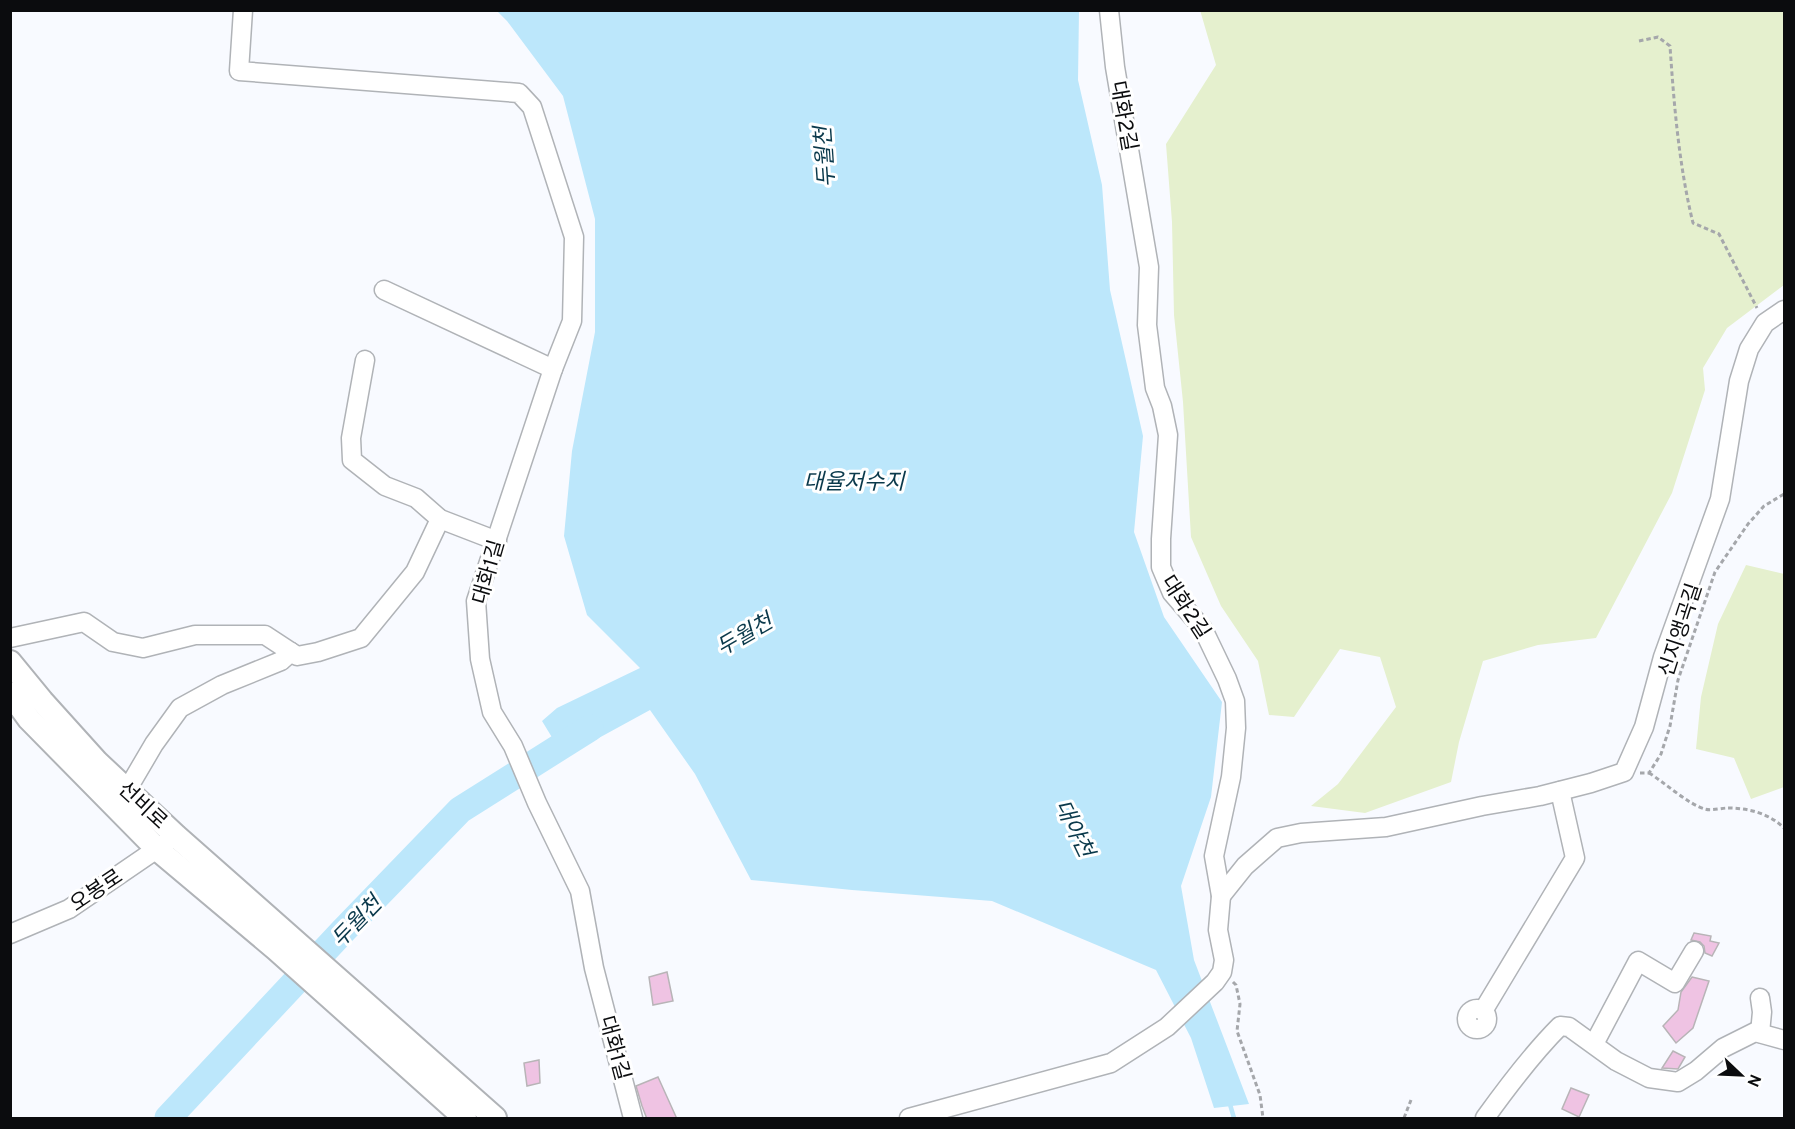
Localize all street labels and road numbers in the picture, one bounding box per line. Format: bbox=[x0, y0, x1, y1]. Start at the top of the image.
street label: 대화2길 bbox=[1103, 79, 1142, 153]
street label: 대화1길 bbox=[467, 537, 511, 608]
street label: 대화2길 bbox=[1154, 571, 1215, 645]
street label: 신지앵곡길 bbox=[1654, 580, 1709, 681]
street label: 선비로 bbox=[112, 776, 172, 836]
street label: 오봉로 bbox=[65, 864, 128, 919]
street label: 대화1길 bbox=[592, 1013, 635, 1084]

